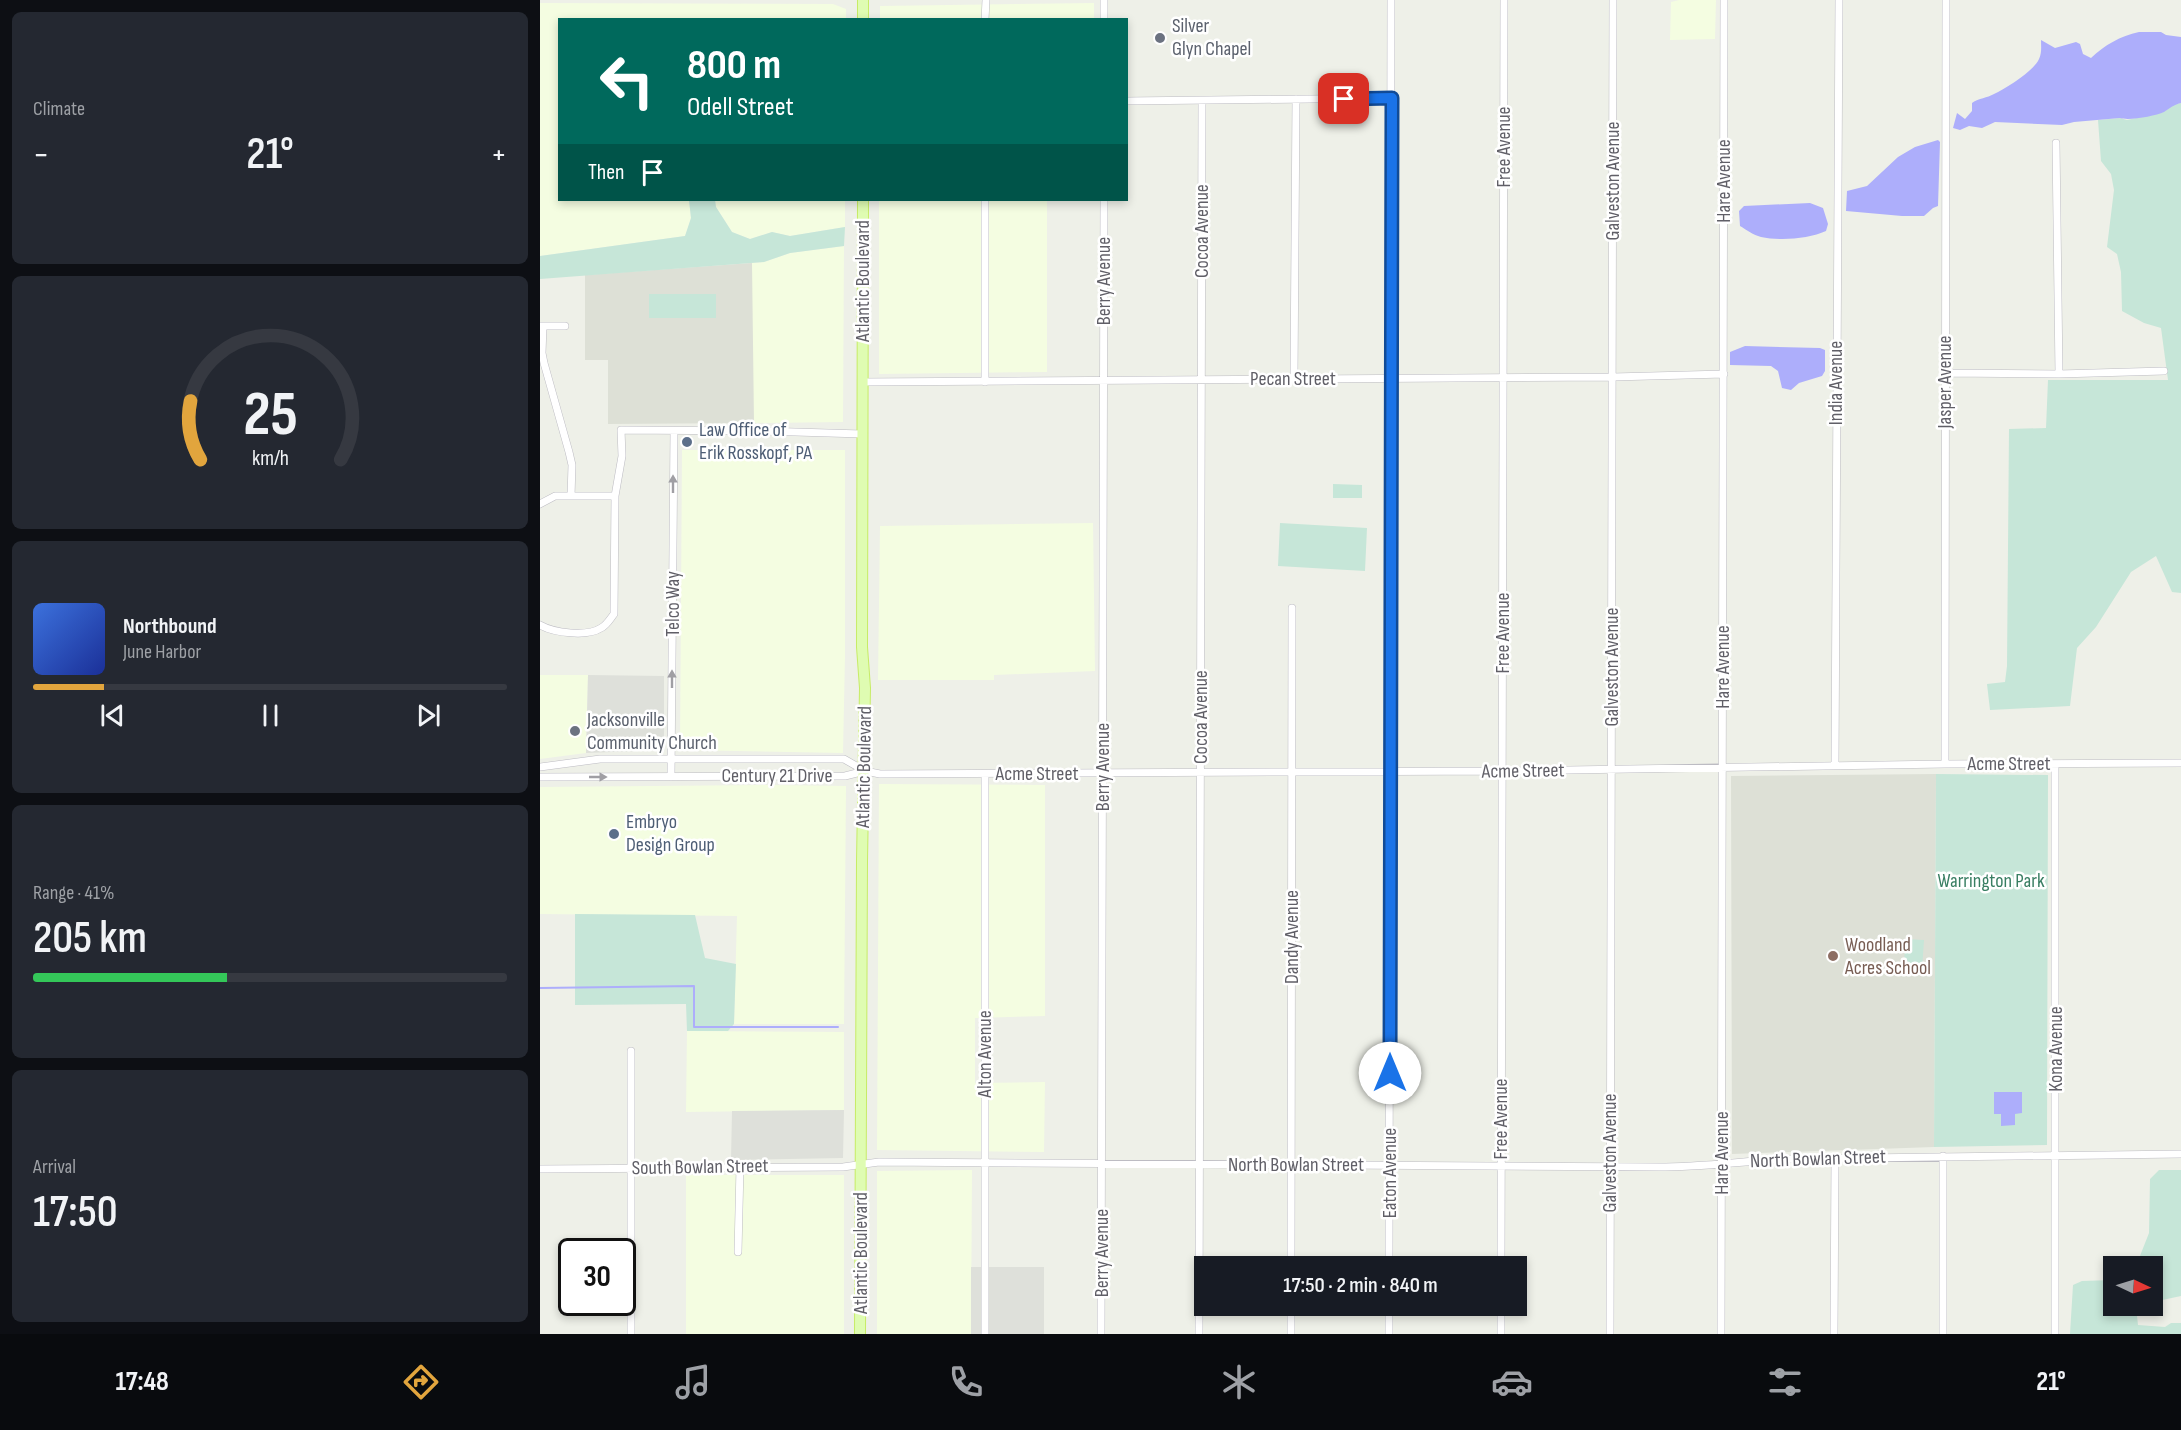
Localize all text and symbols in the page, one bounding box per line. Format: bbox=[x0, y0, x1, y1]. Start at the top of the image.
place label: Silver Glyn Chapel bbox=[1172, 14, 1251, 61]
marker: Silver Glyn Chapel bbox=[1153, 31, 1167, 45]
text: 800 m bbox=[687, 40, 781, 91]
icon: left bbox=[588, 42, 666, 120]
pin bbox=[1318, 73, 1369, 124]
icon: arrive bbox=[1327, 82, 1360, 115]
text: Odell Street bbox=[687, 91, 794, 123]
text: Climate bbox=[33, 97, 85, 121]
street label: Free Avenue bbox=[1492, 106, 1516, 188]
street label: Galveston Avenue bbox=[1601, 122, 1625, 240]
text: 21° bbox=[246, 127, 294, 182]
text: − bbox=[33, 135, 49, 175]
text: + bbox=[491, 135, 507, 175]
street label: Hare Avenue bbox=[1712, 139, 1736, 223]
icon: arrive bbox=[636, 156, 669, 189]
text: Then bbox=[588, 159, 624, 186]
street label: Cocoa Avenue bbox=[1190, 184, 1214, 278]
street label: Atlantic Boulevard bbox=[851, 220, 875, 343]
street label: Berry Avenue bbox=[1092, 237, 1116, 325]
street label: Jasper Avenue bbox=[1933, 335, 1957, 430]
street label: India Avenue bbox=[1824, 341, 1848, 425]
street label: Pecan Street bbox=[1250, 367, 1336, 391]
text: 25 bbox=[243, 378, 297, 453]
place label: Law Office of Erik Rosskopf, PA bbox=[699, 418, 813, 465]
marker: Law Office of Erik Rosskopf, PA bbox=[680, 435, 694, 449]
text: km/h bbox=[251, 446, 289, 471]
one-way arrow bbox=[668, 474, 678, 493]
street label: Telco Way bbox=[661, 571, 685, 637]
street label: Free Avenue bbox=[1491, 592, 1515, 674]
street label: Galveston Avenue bbox=[1600, 608, 1624, 726]
text: Northbound bbox=[123, 613, 217, 640]
street label: Hare Avenue bbox=[1711, 625, 1735, 709]
text: June Harbor bbox=[123, 640, 201, 664]
one-way arrow bbox=[667, 669, 677, 688]
street label: Cocoa Avenue bbox=[1189, 670, 1213, 764]
icon: previous bbox=[96, 699, 129, 732]
icon: pause bbox=[254, 699, 287, 732]
icon: next bbox=[412, 699, 445, 732]
street label: Atlantic Boulevard bbox=[851, 706, 877, 829]
place label: Jacksonville Community Church bbox=[586, 708, 717, 755]
street label: Berry Avenue bbox=[1091, 723, 1115, 811]
marker: Jacksonville Community Church bbox=[568, 724, 582, 738]
street label: Acme Street bbox=[1967, 752, 2050, 776]
street label: Acme Street bbox=[1480, 758, 1565, 784]
street label: Acme Street bbox=[995, 762, 1078, 786]
street label: Century 21 Drive bbox=[722, 764, 832, 788]
one-way arrow bbox=[589, 772, 608, 781]
place label: Embryo Design Group bbox=[626, 810, 715, 857]
marker: Embryo Design Group bbox=[607, 827, 621, 841]
park label: Warrington Park bbox=[1937, 869, 2045, 893]
text: Range · 41% bbox=[33, 881, 114, 905]
street label: Dandy Avenue bbox=[1280, 890, 1304, 984]
text: 205 km bbox=[33, 911, 147, 966]
place label: Woodland Acres School bbox=[1844, 933, 1931, 980]
marker: Woodland Acres School bbox=[1826, 949, 1840, 963]
street label: Kona Avenue bbox=[2044, 1006, 2068, 1092]
street label: Alton Avenue bbox=[973, 1010, 997, 1099]
position arrow bbox=[1358, 1041, 1422, 1105]
street label: Free Avenue bbox=[1489, 1078, 1513, 1160]
street label: Galveston Avenue bbox=[1598, 1094, 1622, 1212]
street label: Hare Avenue bbox=[1710, 1111, 1734, 1195]
street label: Eaton Avenue bbox=[1378, 1128, 1402, 1218]
street label: North Bowlan Street bbox=[1750, 1145, 1886, 1173]
street label: North Bowlan Street bbox=[1228, 1153, 1364, 1177]
street label: South Bowlan Street bbox=[631, 1154, 769, 1180]
text: Arrival bbox=[33, 1155, 76, 1179]
text: 17:50 bbox=[33, 1185, 118, 1240]
street label: Atlantic Boulevard bbox=[849, 1192, 873, 1315]
street label: Berry Avenue bbox=[1090, 1209, 1114, 1297]
speed limit sign: 30 bbox=[558, 1238, 636, 1316]
north arrow bbox=[2103, 1256, 2163, 1316]
map controls bbox=[2103, 1256, 2163, 1316]
text: 17:50 · 2 min · 840 m bbox=[1283, 1272, 1438, 1299]
icon: directions bbox=[400, 1361, 442, 1403]
icon: music bbox=[672, 1361, 714, 1403]
icon: phone bbox=[945, 1361, 987, 1403]
icon: climate bbox=[1218, 1361, 1260, 1403]
icon: car bbox=[1491, 1361, 1533, 1403]
icon: filters bbox=[1764, 1361, 1806, 1403]
text: 17:48 bbox=[115, 1366, 169, 1398]
text: 21° bbox=[2036, 1366, 2066, 1398]

